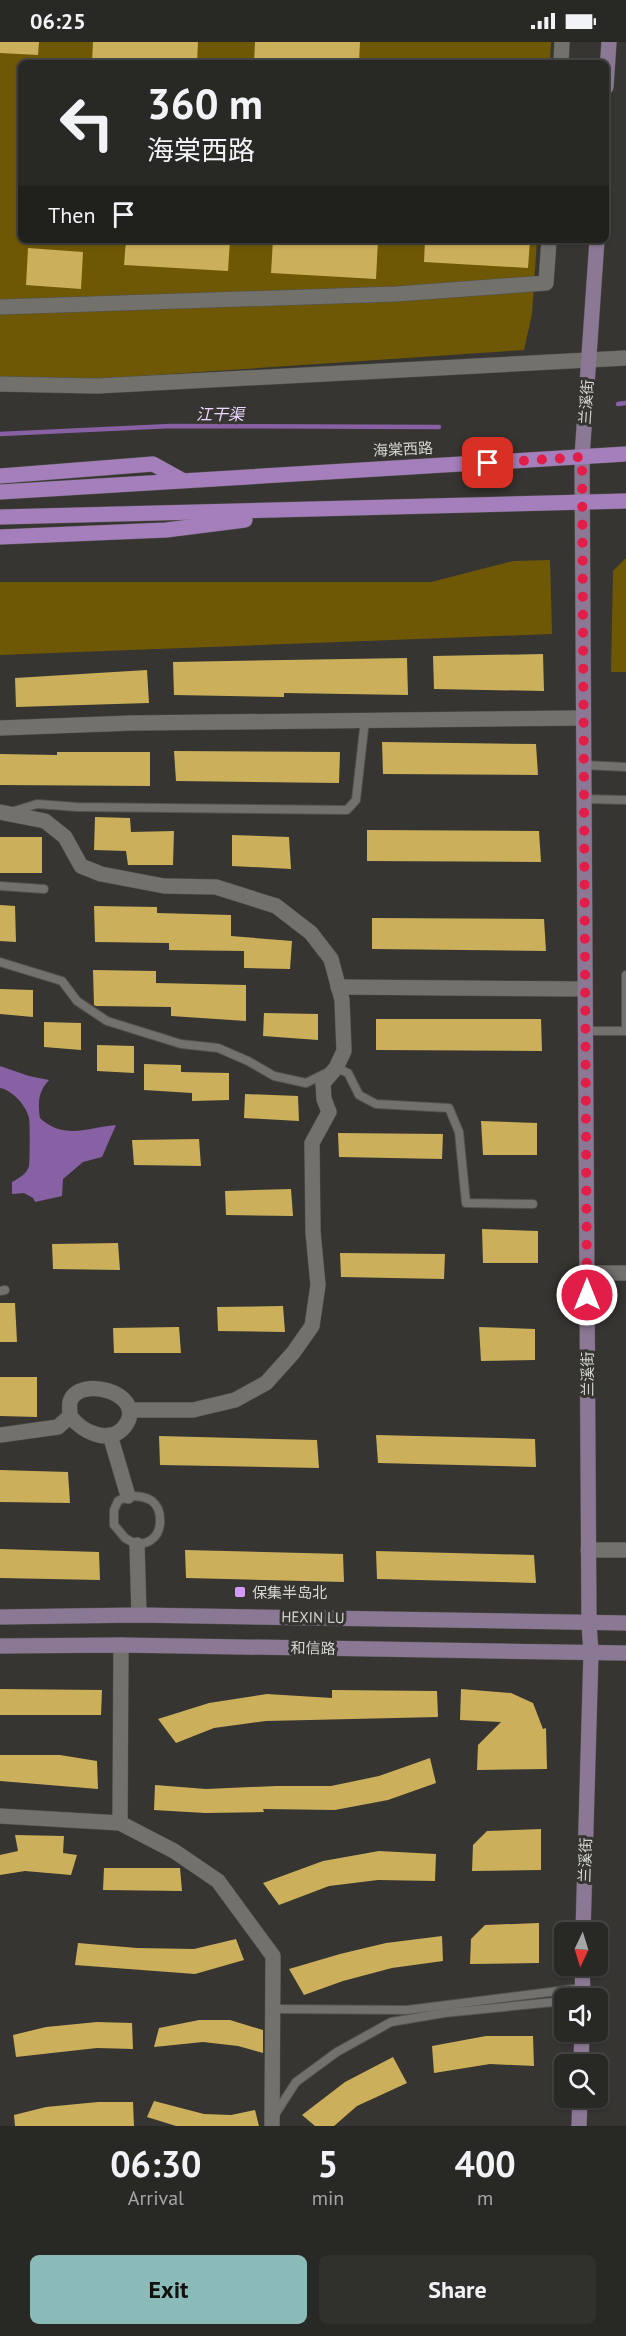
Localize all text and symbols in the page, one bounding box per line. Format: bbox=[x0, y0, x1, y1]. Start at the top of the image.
text: 06:25 bbox=[30, 7, 86, 35]
text: 360 m bbox=[147, 76, 263, 131]
icon: left bbox=[48, 84, 126, 162]
text: 海棠西路 bbox=[147, 133, 255, 167]
icon: arrive bbox=[107, 198, 140, 231]
text: Then bbox=[48, 201, 95, 229]
street label: 兰溪街 bbox=[575, 379, 597, 425]
water label: 江干渠 bbox=[196, 404, 246, 424]
pin bbox=[462, 437, 513, 488]
street label: 海棠西路 bbox=[373, 438, 433, 460]
icon: arrive bbox=[471, 446, 504, 479]
position arrow bbox=[555, 1263, 619, 1327]
street label: 兰溪街 bbox=[578, 1351, 597, 1397]
place label: 保集半岛北 bbox=[252, 1583, 327, 1602]
marker: 保集半岛北 bbox=[233, 1585, 247, 1599]
street label: HEXIN LU bbox=[281, 1607, 345, 1627]
street label: 和信路 bbox=[290, 1638, 336, 1658]
street label: 兰溪街 bbox=[575, 1837, 595, 1883]
north arrow bbox=[554, 1922, 608, 1976]
map controls bbox=[554, 1922, 608, 2108]
button: sound bbox=[554, 1988, 608, 2042]
button: search bbox=[554, 2054, 608, 2108]
text: 06:30 bbox=[110, 2140, 202, 2187]
text: 5 bbox=[318, 2140, 338, 2187]
text: 400 bbox=[455, 2140, 516, 2187]
text: Arrival bbox=[128, 2185, 184, 2211]
text: min bbox=[312, 2185, 344, 2211]
text: m bbox=[477, 2185, 493, 2211]
button: Exit bbox=[30, 2255, 307, 2324]
button: Share bbox=[319, 2255, 596, 2324]

